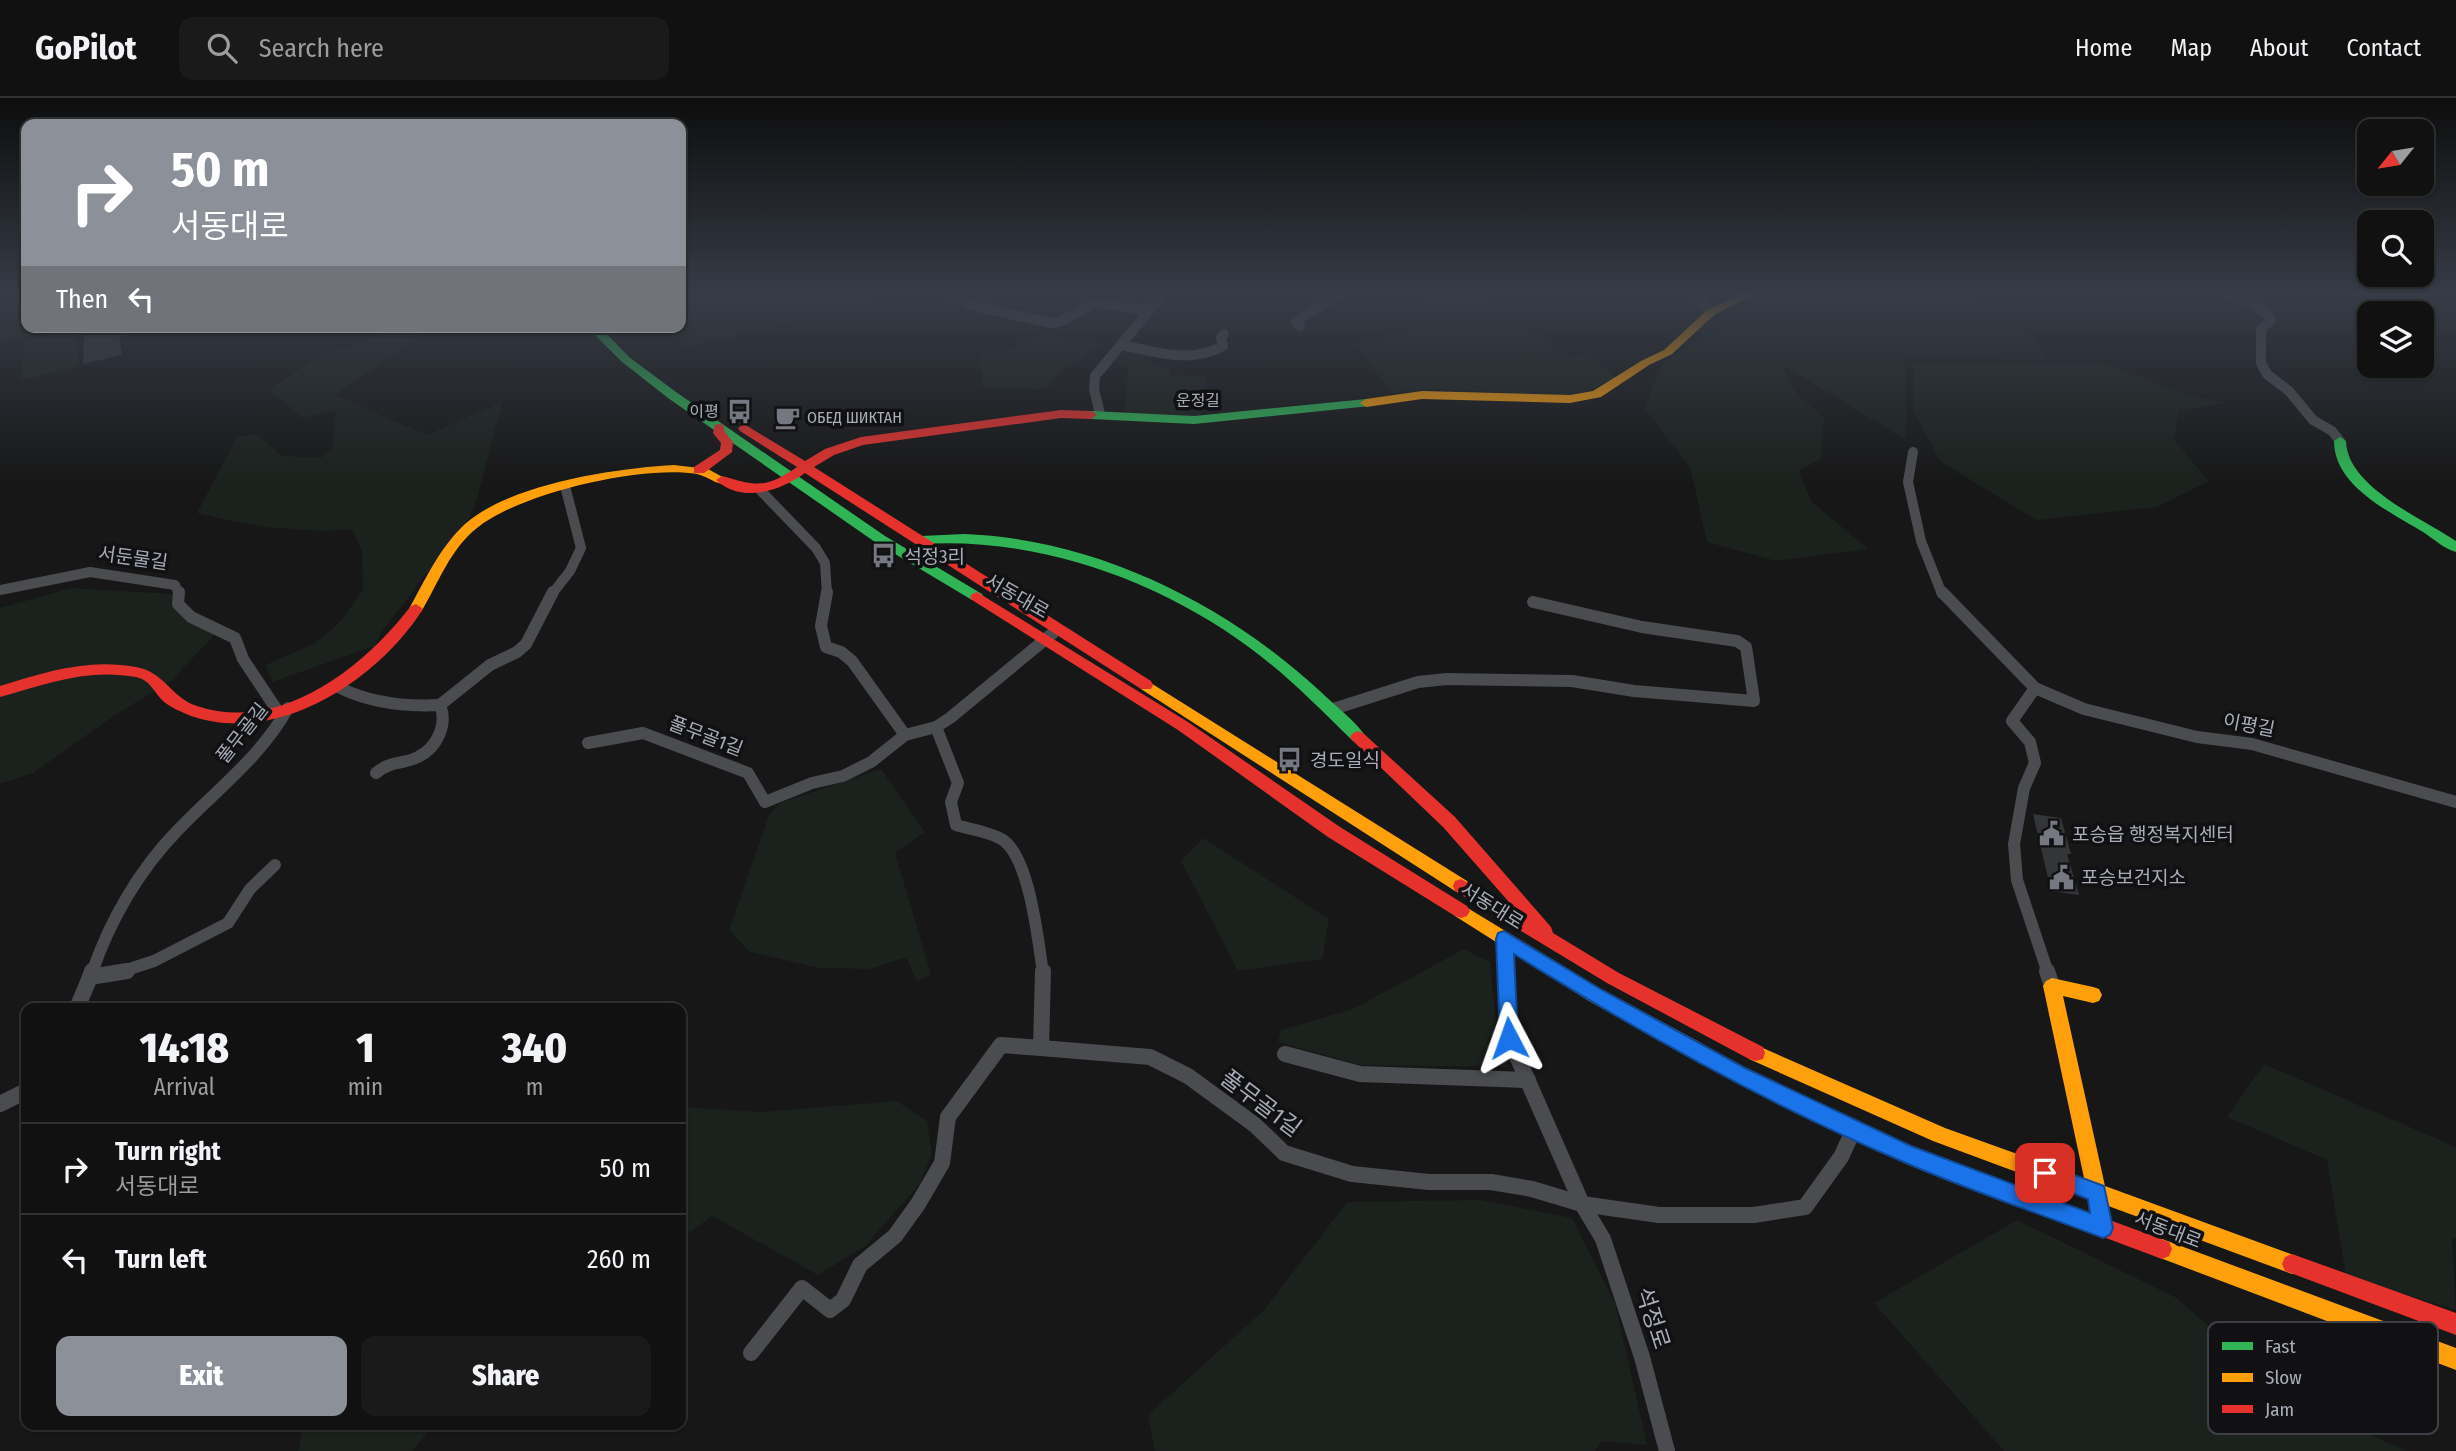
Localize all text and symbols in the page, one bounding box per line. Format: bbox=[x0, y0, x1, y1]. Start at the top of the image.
search box bbox=[179, 17, 669, 80]
text: GoPilot bbox=[35, 28, 137, 68]
icon: search bbox=[203, 29, 241, 67]
text: Search here bbox=[259, 33, 384, 64]
text: Home bbox=[2075, 34, 2132, 62]
text: Map bbox=[2170, 34, 2212, 62]
text: About bbox=[2250, 34, 2308, 62]
text: Contact bbox=[2346, 34, 2421, 62]
north arrow bbox=[2357, 119, 2434, 196]
map controls bbox=[2357, 119, 2434, 378]
text: 50 m bbox=[171, 140, 269, 199]
icon: right bbox=[56, 147, 147, 238]
text: 서동대로 bbox=[171, 207, 289, 245]
button: search bbox=[2357, 210, 2434, 287]
icon: left bbox=[122, 280, 160, 318]
text: Then bbox=[56, 284, 108, 315]
button: layers bbox=[2357, 301, 2434, 378]
street label: 운정길 bbox=[1176, 391, 1220, 410]
bus stop icon: 이평 bbox=[725, 397, 753, 425]
place label: 이평 bbox=[690, 402, 719, 421]
cafe icon: ОБЕД ШИКТАН bbox=[773, 403, 801, 431]
place label: ОБЕД ШИКТАН bbox=[807, 408, 902, 427]
street label: 서둔물길 bbox=[97, 542, 169, 574]
bus stop icon: 석정3리 bbox=[870, 542, 898, 570]
place label: 석정3리 bbox=[904, 545, 965, 568]
street label: 서동대로 bbox=[981, 569, 1053, 623]
street label: 풀무골길 bbox=[211, 698, 273, 768]
street label: 이평길 bbox=[2221, 709, 2277, 741]
street label: 풀무골1길 bbox=[666, 711, 746, 761]
bus stop icon: 경도일식 bbox=[1276, 746, 1304, 774]
place label: 경도일식 bbox=[1310, 749, 1380, 772]
public building icon: 포승읍 행정복지센터 bbox=[2038, 820, 2066, 848]
place label: 포승읍 행정복지센터 bbox=[2072, 823, 2234, 846]
public building icon: 포승보건지소 bbox=[2047, 863, 2075, 891]
place label: 포승보건지소 bbox=[2081, 866, 2186, 889]
street label: 서동대로 bbox=[1456, 878, 1528, 934]
position arrow bbox=[1472, 1001, 1546, 1075]
text: 14:18 bbox=[140, 1023, 229, 1073]
text: 1 bbox=[356, 1023, 375, 1073]
text: 340 bbox=[502, 1023, 567, 1073]
street label: 풀무골1길 bbox=[1215, 1064, 1307, 1142]
text: Arrival bbox=[154, 1073, 215, 1101]
text: min bbox=[348, 1073, 383, 1101]
text: m bbox=[526, 1073, 543, 1101]
text: Turn right bbox=[115, 1136, 221, 1167]
pin bbox=[2015, 1143, 2075, 1203]
icon: right bbox=[56, 1150, 94, 1188]
text: 50 m bbox=[599, 1153, 651, 1184]
icon: arrive bbox=[2026, 1154, 2064, 1192]
text: 서동대로 bbox=[115, 1172, 200, 1200]
street label: 서동대로 bbox=[2131, 1207, 2205, 1253]
icon: left bbox=[56, 1241, 94, 1279]
text: Turn left bbox=[115, 1244, 207, 1275]
text: 260 m bbox=[587, 1244, 651, 1275]
street label: 석정로 bbox=[1630, 1283, 1676, 1353]
legend bbox=[2208, 1322, 2438, 1434]
text: Fast bbox=[2265, 1335, 2296, 1358]
button: Exit bbox=[56, 1336, 347, 1416]
button: Share bbox=[361, 1336, 651, 1416]
text: Slow bbox=[2265, 1366, 2302, 1389]
text: Jam bbox=[2265, 1398, 2294, 1421]

